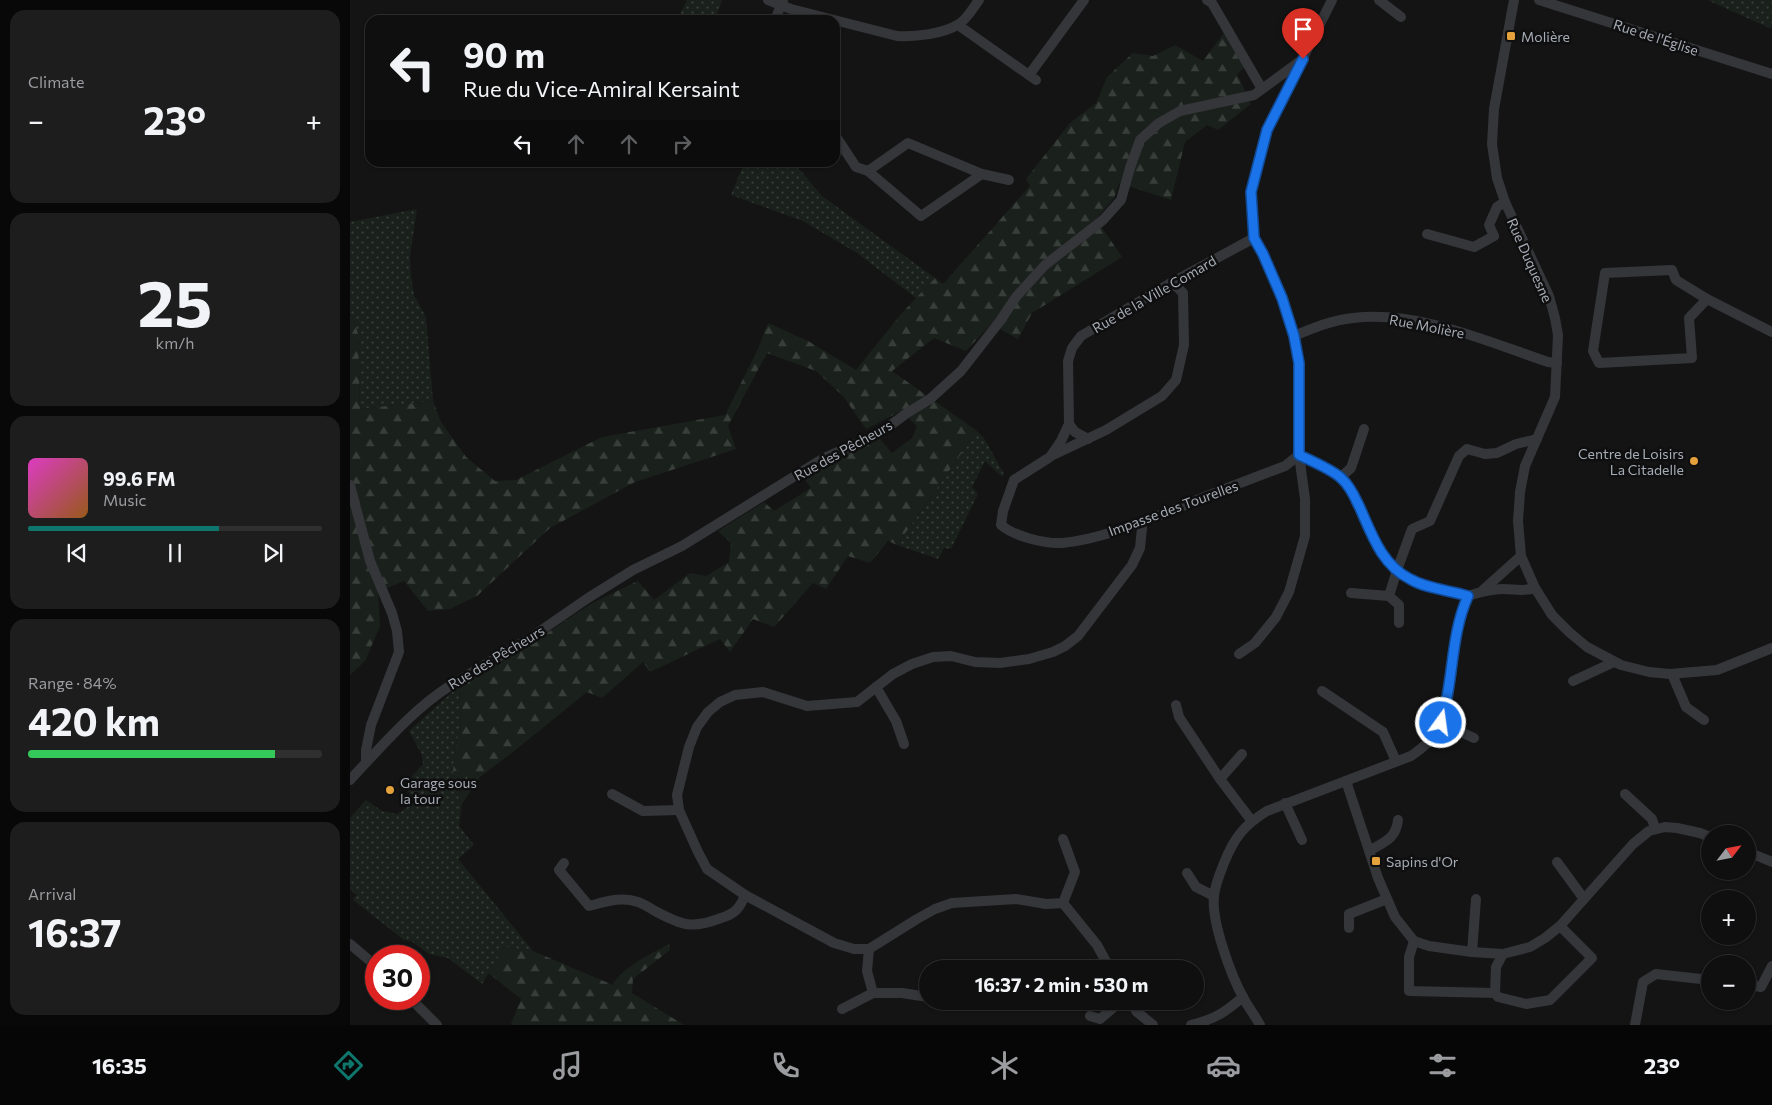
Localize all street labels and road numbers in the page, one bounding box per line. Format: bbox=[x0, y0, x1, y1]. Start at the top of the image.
street label: Rue de l'Église bbox=[1611, 15, 1701, 59]
street label: Rue Duquesne bbox=[1504, 215, 1556, 305]
street label: Rue de la Ville Comard bbox=[1089, 252, 1219, 336]
street label: Rue Molière bbox=[1388, 310, 1466, 342]
street label: Rue des Pêcheurs bbox=[791, 416, 895, 484]
street label: Impasse des Tourelles bbox=[1106, 477, 1240, 539]
street label: Rue des Pêcheurs bbox=[445, 622, 547, 692]

